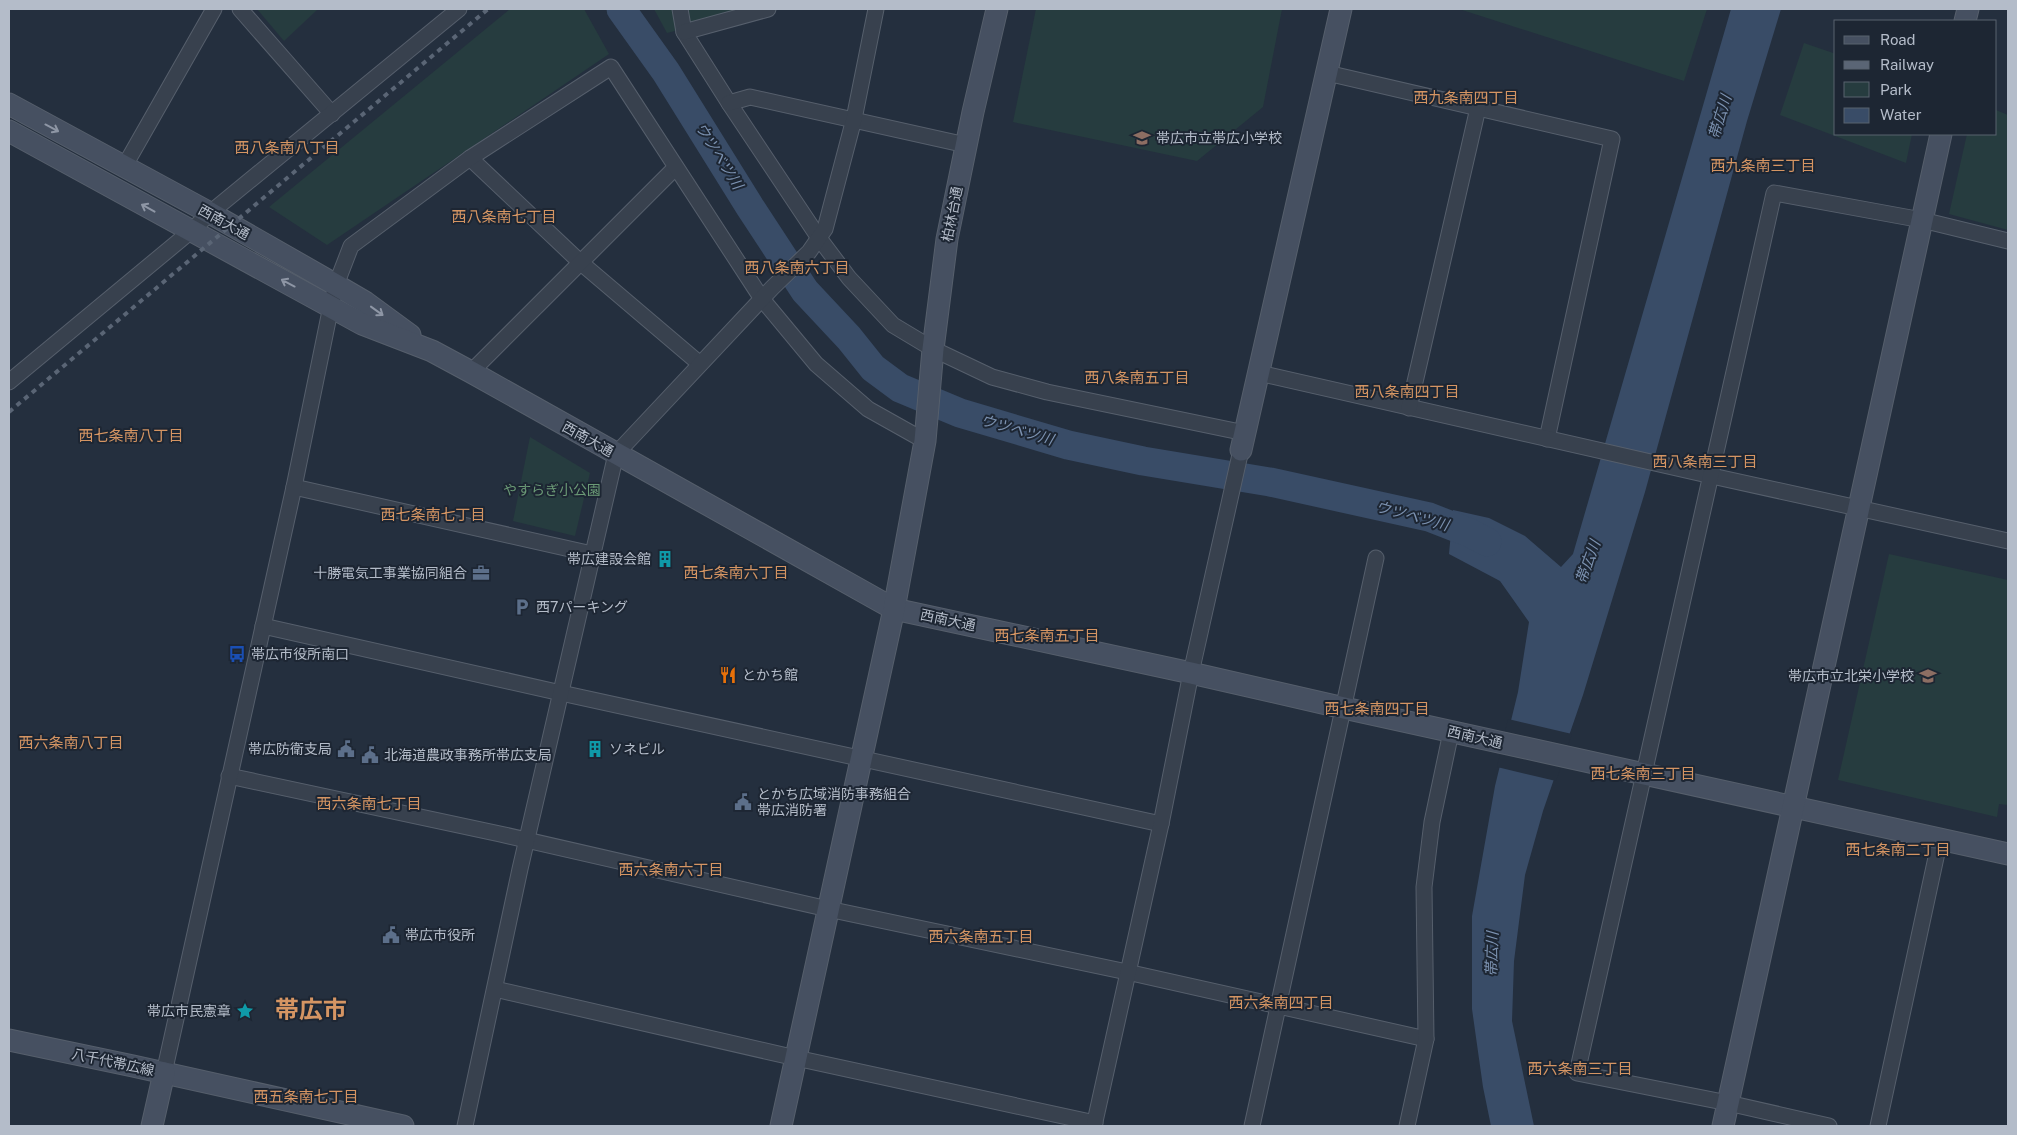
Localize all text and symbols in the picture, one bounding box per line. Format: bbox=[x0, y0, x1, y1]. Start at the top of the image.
legend bbox=[1834, 20, 1997, 135]
text: Road bbox=[1880, 31, 1916, 48]
text: Railway bbox=[1880, 56, 1934, 73]
text: Park bbox=[1880, 81, 1912, 98]
district label: 西九条南四丁目 bbox=[1413, 89, 1519, 106]
water label: 帯広川 bbox=[1705, 91, 1735, 141]
text: Water bbox=[1880, 106, 1922, 123]
water label: ウツベツ川 bbox=[692, 119, 748, 194]
one-way arrow bbox=[44, 123, 58, 133]
school or university icon: 帯広市立帯広小学校 bbox=[1132, 128, 1152, 148]
place label: 帯広市立帯広小学校 bbox=[1156, 130, 1282, 146]
district label: 西八条南八丁目 bbox=[234, 139, 340, 156]
district label: 西九条南三丁目 bbox=[1710, 157, 1816, 174]
street label: 柏林台通 bbox=[939, 185, 965, 243]
street label: 西南大通 bbox=[196, 201, 252, 243]
one-way arrow bbox=[142, 202, 156, 212]
district label: 西八条南七丁目 bbox=[451, 208, 557, 225]
district label: 西八条南六丁目 bbox=[744, 259, 850, 276]
one-way arrow bbox=[281, 278, 296, 287]
one-way arrow bbox=[370, 306, 384, 316]
district label: 西八条南五丁目 bbox=[1084, 369, 1190, 386]
district label: 西八条南四丁目 bbox=[1354, 383, 1460, 400]
water label: ウツベツ川 bbox=[979, 411, 1057, 449]
street label: 西南大通 bbox=[560, 418, 616, 460]
district label: 西七条南八丁目 bbox=[78, 427, 184, 444]
district label: 西八条南三丁目 bbox=[1652, 453, 1758, 470]
park label: やすらぎ小公園 bbox=[503, 482, 601, 498]
water label: ウツベツ川 bbox=[1374, 498, 1452, 534]
district label: 西七条南七丁目 bbox=[380, 506, 486, 523]
water label: 帯広川 bbox=[1572, 536, 1604, 586]
building icon: 帯広建設会館 bbox=[655, 549, 675, 569]
place label: 帯広建設会館 bbox=[567, 551, 651, 567]
office icon: 十勝電気工事業協同組合 bbox=[471, 563, 491, 583]
district label: 西七条南六丁目 bbox=[683, 564, 789, 581]
place label: 十勝電気工事業協同組合 bbox=[313, 565, 467, 581]
parking icon: 西7パーキング bbox=[512, 597, 532, 617]
place label: 西7パーキング bbox=[536, 599, 628, 615]
street label: 西南大通 bbox=[919, 606, 977, 634]
district label: 西七条南五丁目 bbox=[994, 627, 1100, 644]
bus stop icon: 帯広市役所南口 bbox=[227, 644, 247, 664]
place label: 帯広市役所南口 bbox=[251, 646, 349, 662]
restaurant icon: とかち館 bbox=[718, 665, 738, 685]
school or university icon: 帯広市立北栄小学校 bbox=[1918, 666, 1938, 686]
place label: とかち館 bbox=[742, 667, 798, 683]
place label: 帯広市立北栄小学校 bbox=[1788, 668, 1914, 684]
district label: 西七条南四丁目 bbox=[1324, 700, 1430, 717]
street label: 西南大通 bbox=[1446, 723, 1504, 751]
district label: 西六条南八丁目 bbox=[18, 734, 124, 751]
public building icon: 帯広防衛支局 bbox=[336, 739, 356, 759]
building icon: ソネビル bbox=[585, 739, 605, 759]
place label: 帯広防衛支局 bbox=[248, 741, 332, 757]
place label: ソネビル bbox=[609, 741, 665, 757]
public building icon: 北海道農政事務所帯広支局 bbox=[360, 745, 380, 765]
place label: 北海道農政事務所帯広支局 bbox=[384, 747, 552, 763]
district label: 西七条南三丁目 bbox=[1590, 765, 1696, 782]
place label: とかち広域消防事務組合 帯広消防署 bbox=[757, 786, 911, 818]
public building icon: とかち広域消防事務組合 帯広消防署 bbox=[733, 792, 753, 812]
district label: 西六条南七丁目 bbox=[316, 795, 422, 812]
district label: 西七条南二丁目 bbox=[1845, 841, 1951, 858]
district label: 西六条南六丁目 bbox=[618, 861, 724, 878]
public building icon: 帯広市役所 bbox=[381, 925, 401, 945]
place label: 帯広市役所 bbox=[405, 927, 475, 943]
district label: 西六条南五丁目 bbox=[928, 928, 1034, 945]
water label: 帯広川 bbox=[1482, 929, 1501, 977]
district label: 西六条南四丁目 bbox=[1228, 994, 1334, 1011]
district label: 帯広市 bbox=[275, 995, 347, 1023]
place icon: 帯広市民憲章 bbox=[235, 1001, 255, 1021]
place label: 帯広市民憲章 bbox=[147, 1003, 231, 1019]
street label: 八千代帯広線 bbox=[70, 1045, 156, 1079]
district label: 西六条南三丁目 bbox=[1527, 1060, 1633, 1077]
district label: 西五条南七丁目 bbox=[253, 1088, 359, 1105]

